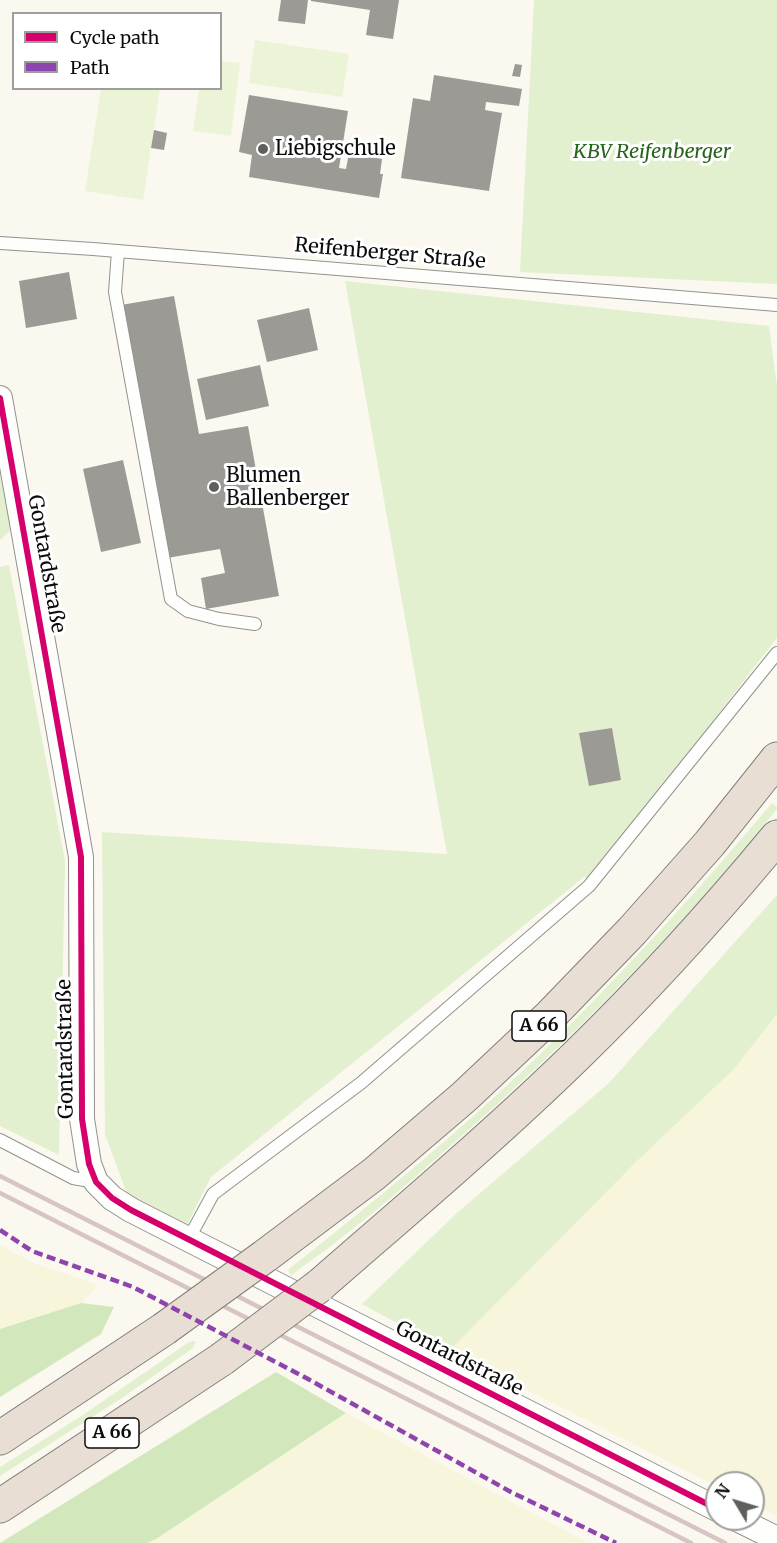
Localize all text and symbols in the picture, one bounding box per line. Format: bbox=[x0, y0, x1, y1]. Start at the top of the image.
legend bbox=[12, 12, 222, 90]
text: Cycle path bbox=[70, 26, 159, 49]
text: Path bbox=[70, 56, 110, 79]
place label: Liebigschule bbox=[275, 137, 396, 161]
park label: KBV Reifenberger bbox=[573, 140, 731, 164]
marker: Liebigschule bbox=[256, 142, 270, 156]
street label: Reifenberger Straße bbox=[293, 234, 487, 274]
place label: Blumen Ballenberger bbox=[226, 464, 349, 511]
marker: Blumen Ballenberger bbox=[207, 480, 221, 494]
street label: Gontardstraße bbox=[22, 493, 70, 635]
street label: Gontardstraße bbox=[53, 979, 79, 1119]
road number: A 66 bbox=[512, 1011, 566, 1041]
street label: Gontardstraße bbox=[391, 1317, 527, 1401]
road number: A 66 bbox=[85, 1418, 139, 1448]
north arrow bbox=[705, 1471, 765, 1531]
text: N bbox=[711, 1480, 734, 1502]

